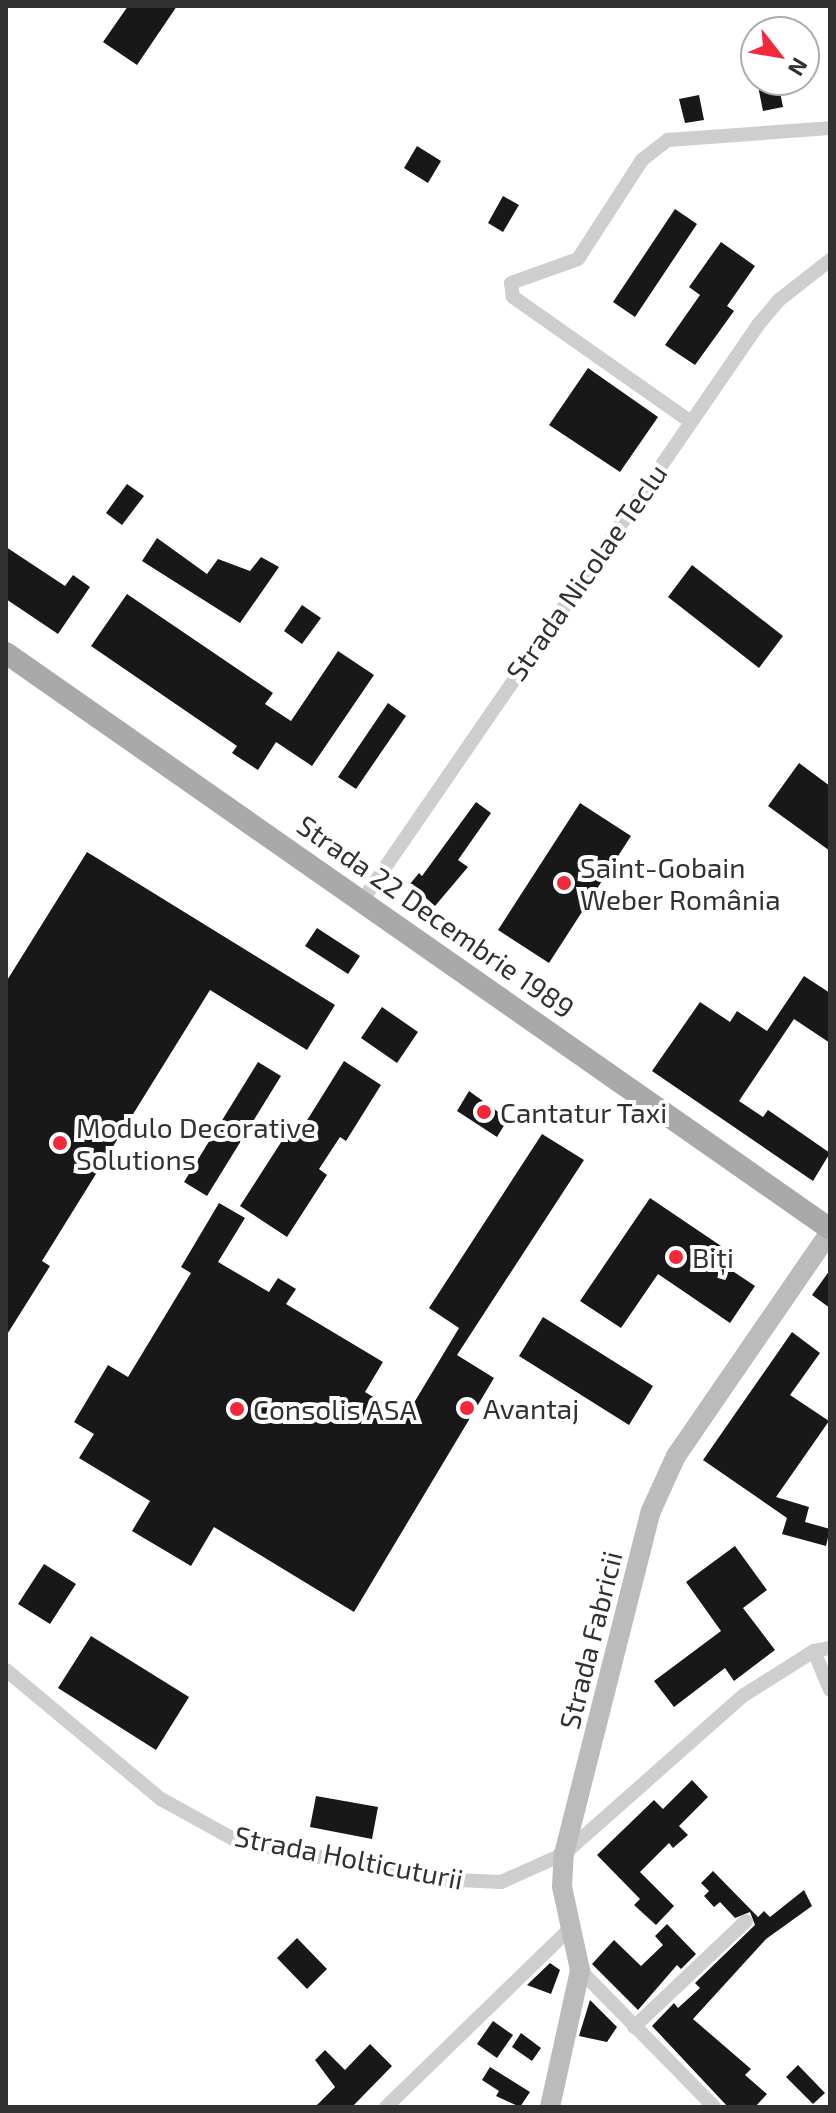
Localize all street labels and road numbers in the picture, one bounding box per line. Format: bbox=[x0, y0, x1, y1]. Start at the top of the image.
street label: Strada Nicolae Teclu bbox=[498, 457, 674, 687]
street label: Strada 22 Decembrie 1989 bbox=[291, 807, 581, 1025]
street label: Strada Fabricii bbox=[552, 1548, 628, 1732]
street label: Strada Holticuturii bbox=[232, 1818, 466, 1896]

